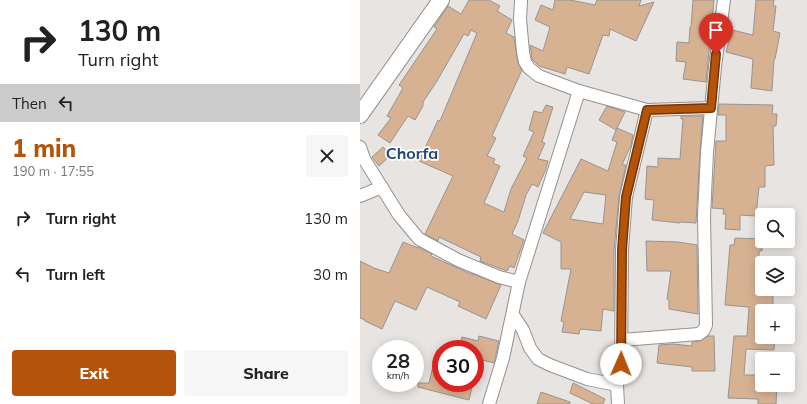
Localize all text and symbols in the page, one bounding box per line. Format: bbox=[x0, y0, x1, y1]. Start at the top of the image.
text: 130 m bbox=[78, 13, 161, 48]
pin bbox=[699, 13, 733, 54]
icon: right bbox=[12, 16, 64, 68]
icon: arrive bbox=[705, 19, 727, 41]
text: Turn right bbox=[78, 48, 158, 71]
icon: left bbox=[55, 92, 77, 114]
text: Then bbox=[12, 94, 47, 113]
text: 1 min bbox=[12, 133, 76, 163]
button: close bbox=[306, 135, 348, 177]
district label: Chorfa bbox=[386, 143, 438, 163]
text: 190 m · 17:55 bbox=[12, 163, 94, 179]
icon: right bbox=[12, 207, 34, 229]
map controls bbox=[755, 208, 795, 392]
button: search bbox=[755, 208, 795, 248]
text: Turn right bbox=[46, 209, 116, 228]
text: 130 m bbox=[304, 209, 348, 228]
button: layers bbox=[755, 256, 795, 296]
icon: left bbox=[12, 263, 34, 285]
text: Turn left bbox=[46, 265, 105, 284]
text: 30 m bbox=[313, 265, 348, 284]
button: + bbox=[755, 304, 795, 344]
speed limit sign: 30 bbox=[432, 340, 484, 392]
position arrow bbox=[600, 343, 642, 385]
text: 28 bbox=[386, 348, 410, 373]
button: Exit bbox=[12, 350, 176, 396]
button: Share bbox=[184, 350, 348, 396]
button: − bbox=[755, 352, 795, 392]
text: km/h bbox=[387, 369, 409, 382]

